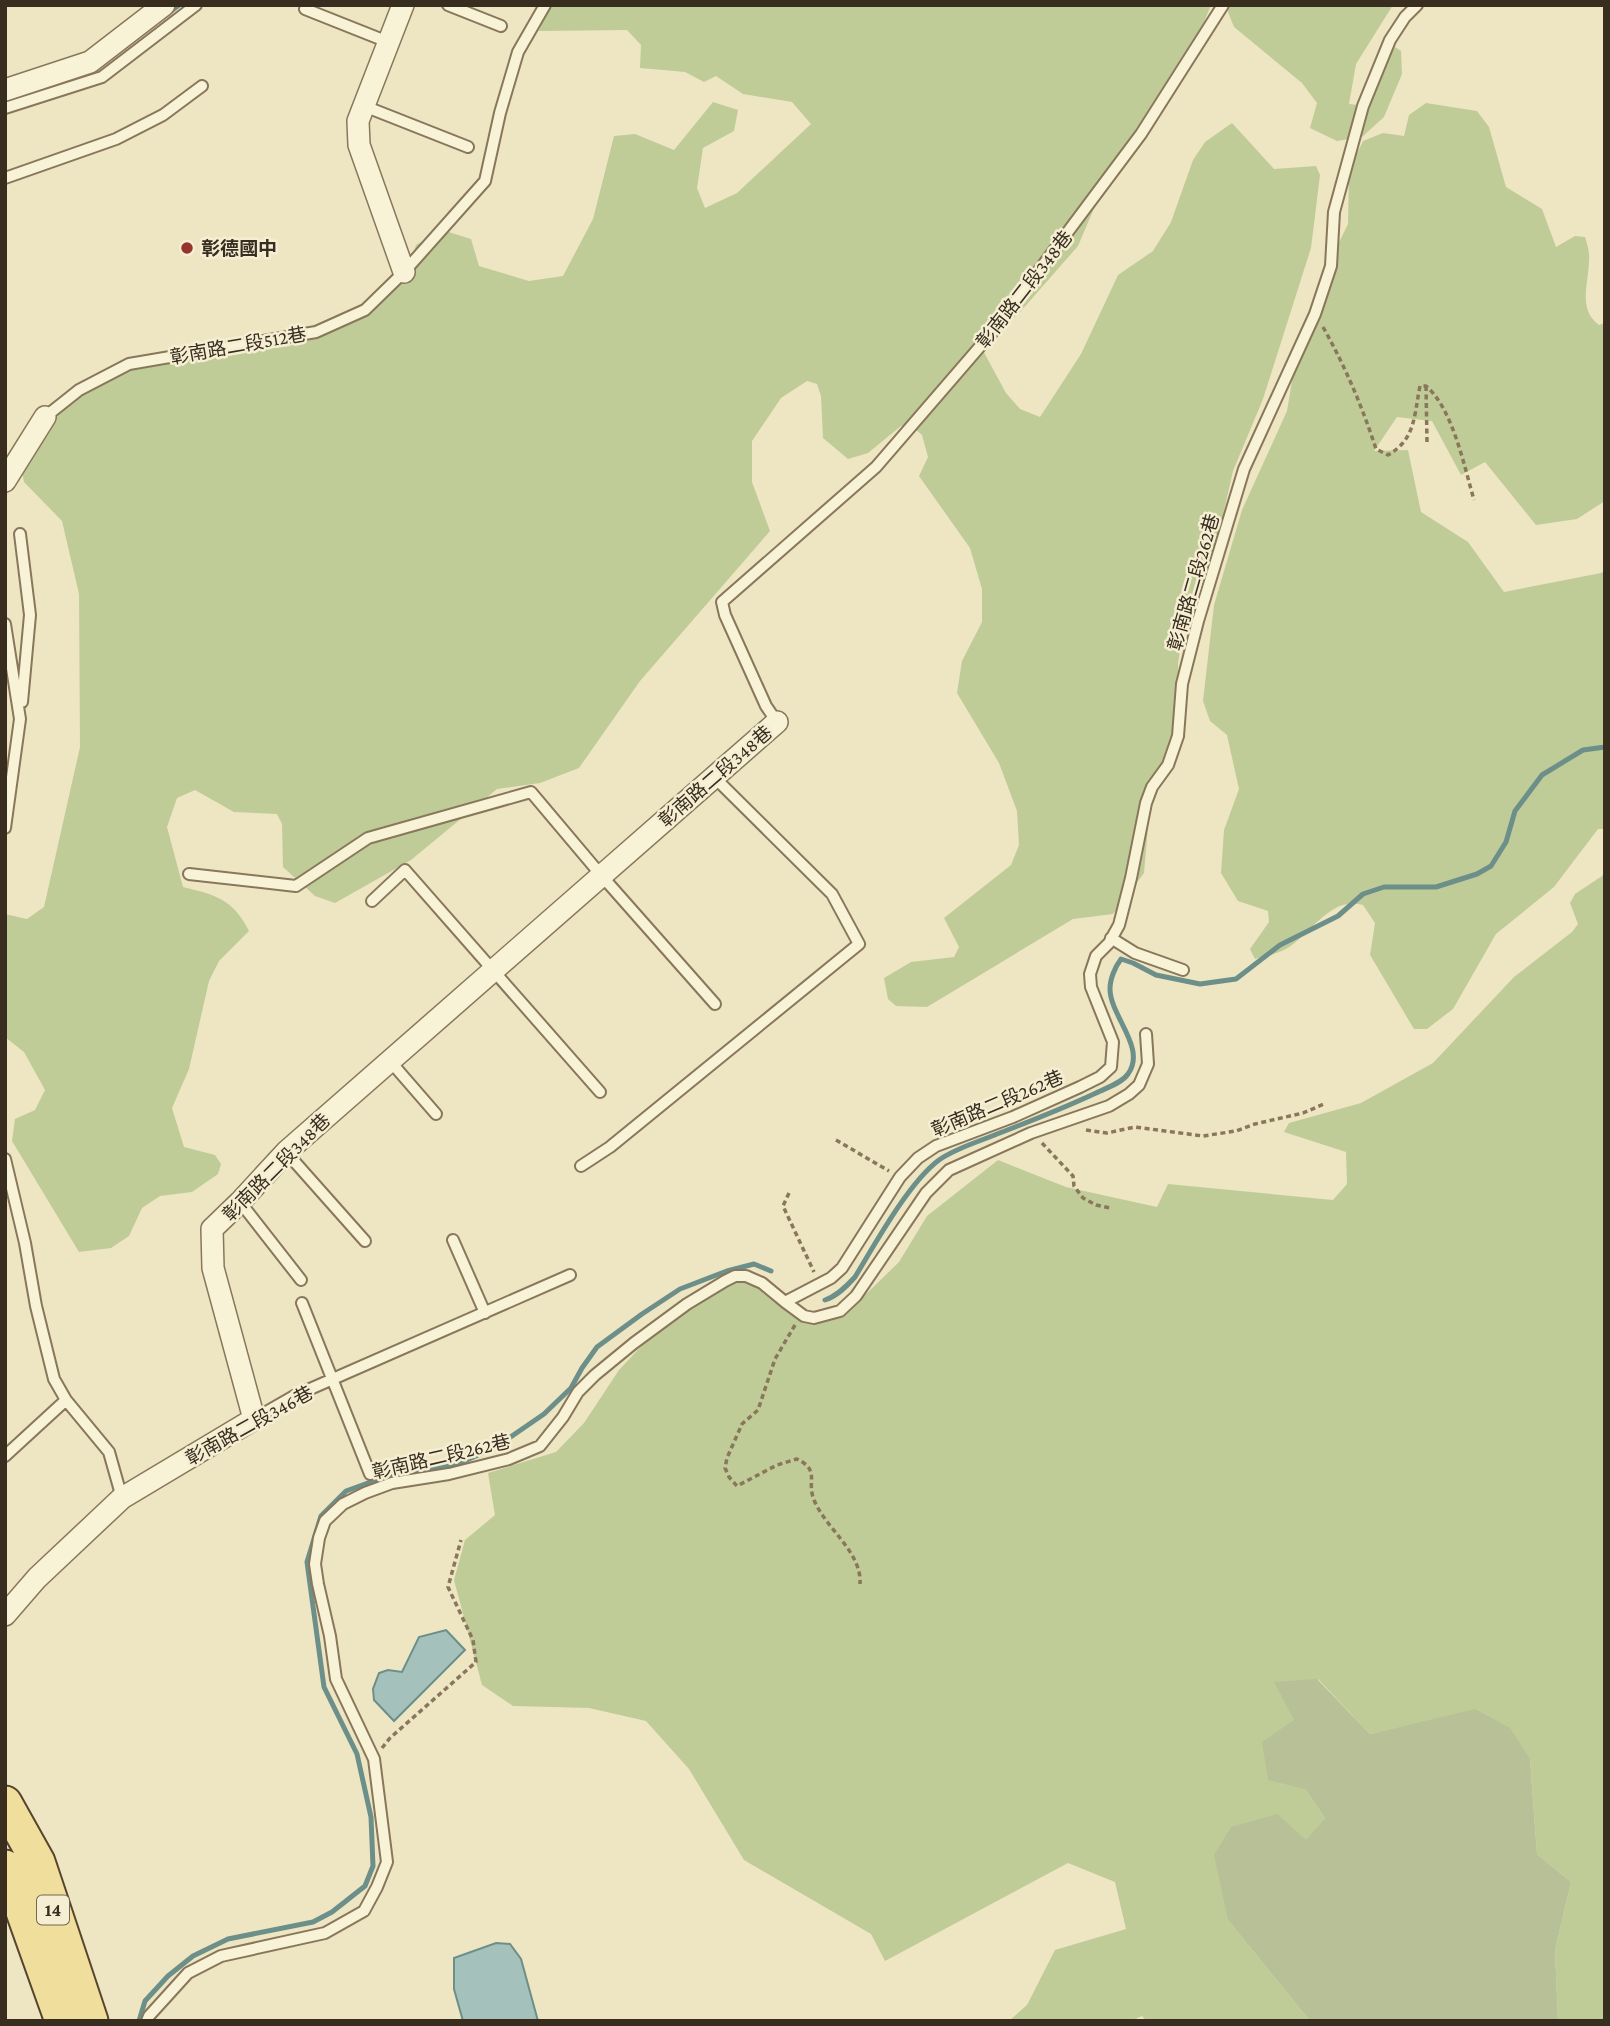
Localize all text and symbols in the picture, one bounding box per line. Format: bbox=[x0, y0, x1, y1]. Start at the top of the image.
street label: 彰南路二段348巷 bbox=[972, 227, 1077, 352]
place label: 彰德國中 bbox=[201, 238, 277, 259]
marker: 彰德國中 bbox=[179, 240, 195, 256]
street label: 彰南路二段512巷 bbox=[168, 323, 308, 368]
street label: 彰南路二段262巷 bbox=[1164, 511, 1223, 653]
street label: 彰南路二段348巷 bbox=[654, 722, 776, 831]
street label: 彰南路二段262巷 bbox=[928, 1066, 1066, 1141]
street label: 彰南路二段348巷 bbox=[218, 1109, 334, 1225]
street label: 彰南路二段346巷 bbox=[182, 1382, 317, 1469]
street label: 彰南路二段262巷 bbox=[370, 1430, 512, 1483]
road number: 14 bbox=[37, 1896, 69, 1924]

